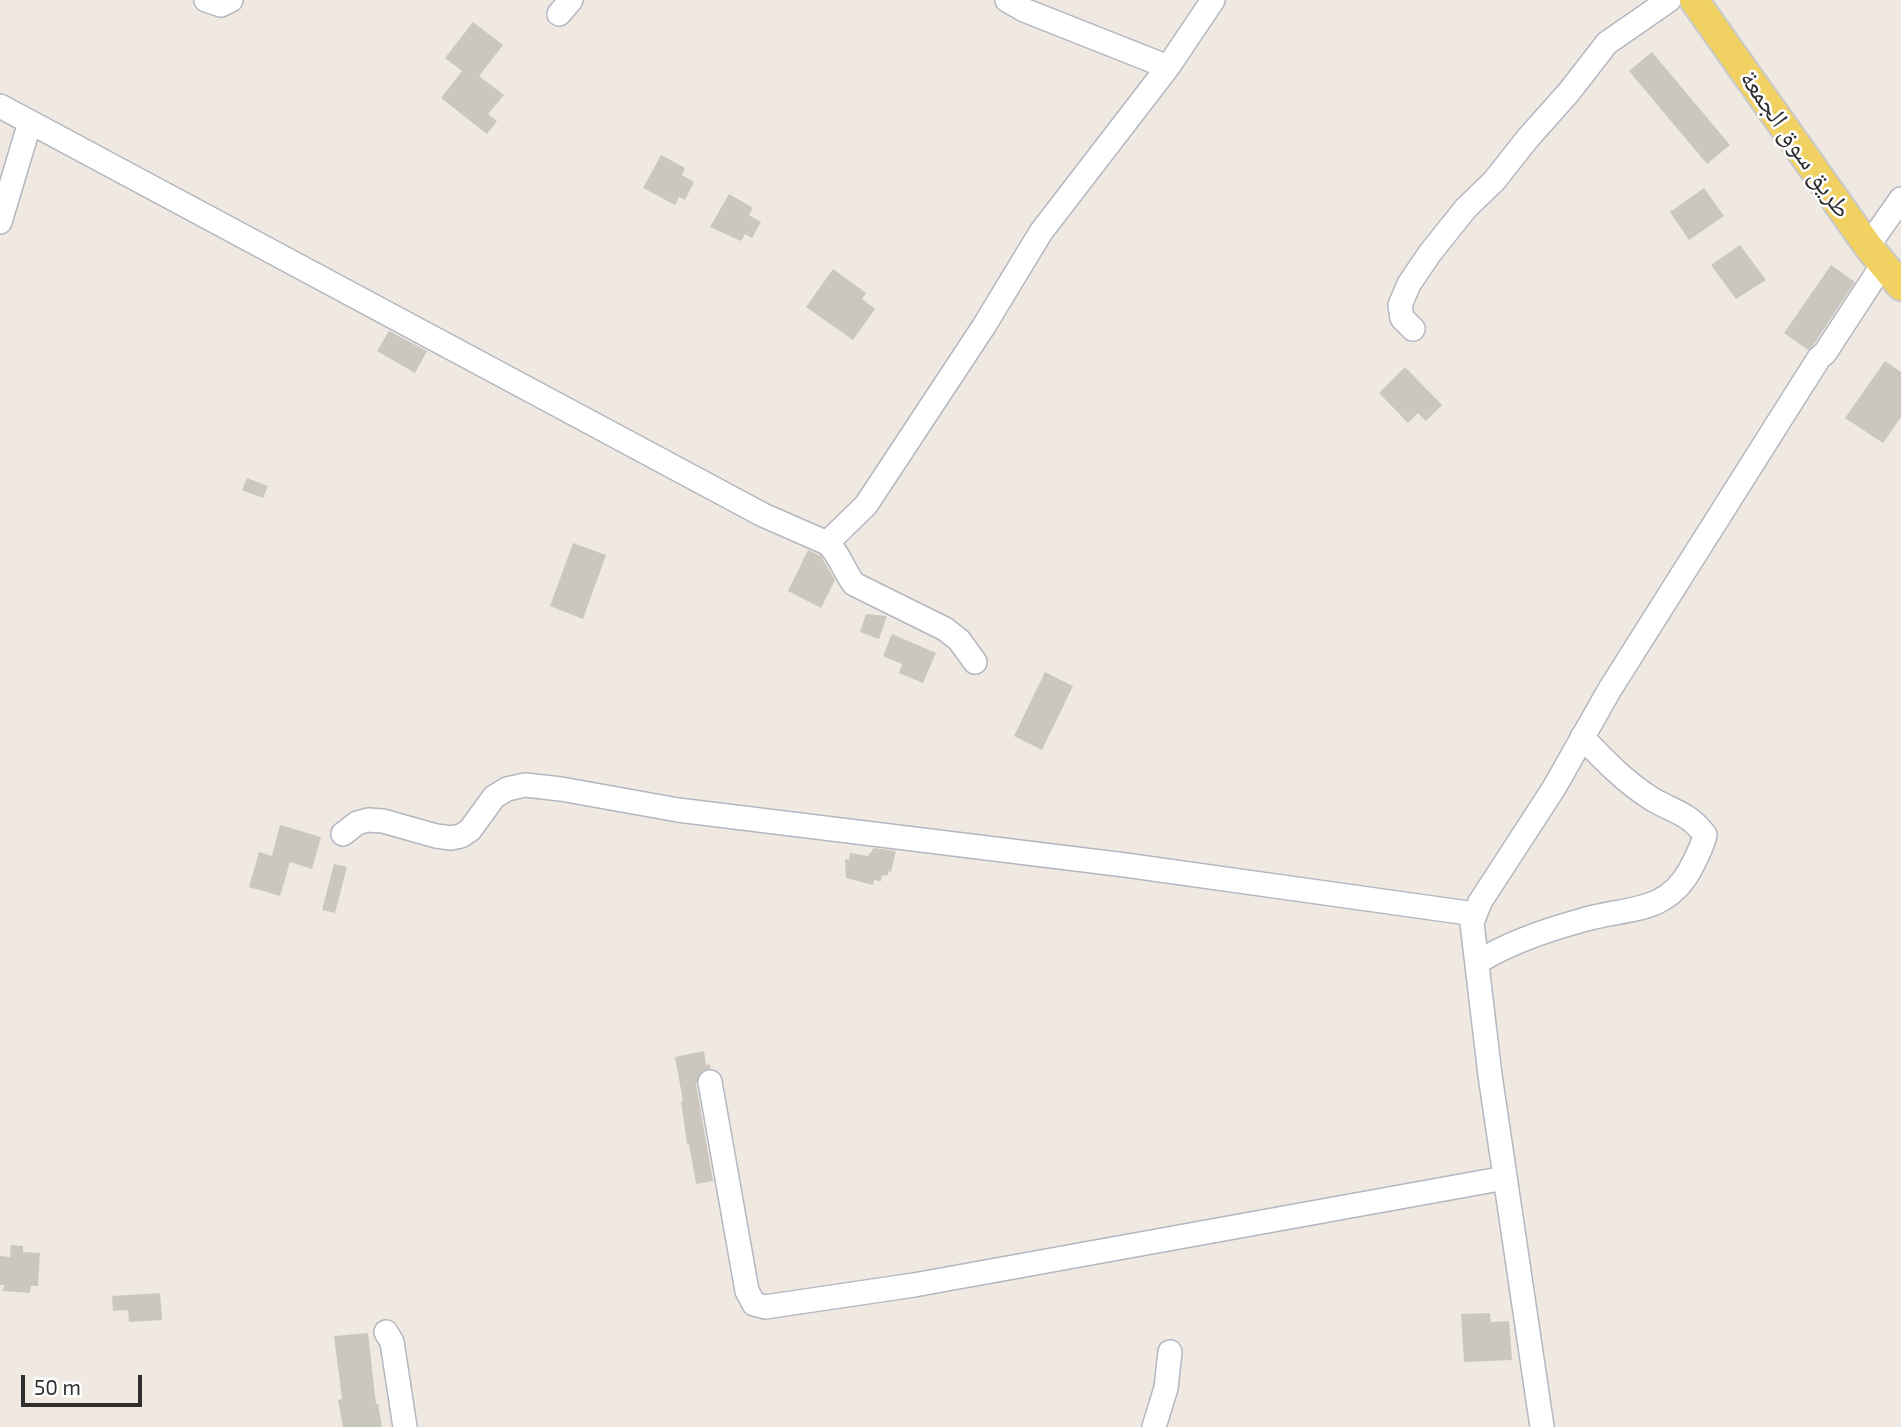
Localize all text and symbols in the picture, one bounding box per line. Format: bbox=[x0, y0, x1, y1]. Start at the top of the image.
street label: طريق سوق الجمعة bbox=[1734, 64, 1858, 224]
scale bar bbox=[24, 1360, 145, 1404]
text: 50 m bbox=[34, 1374, 81, 1399]

